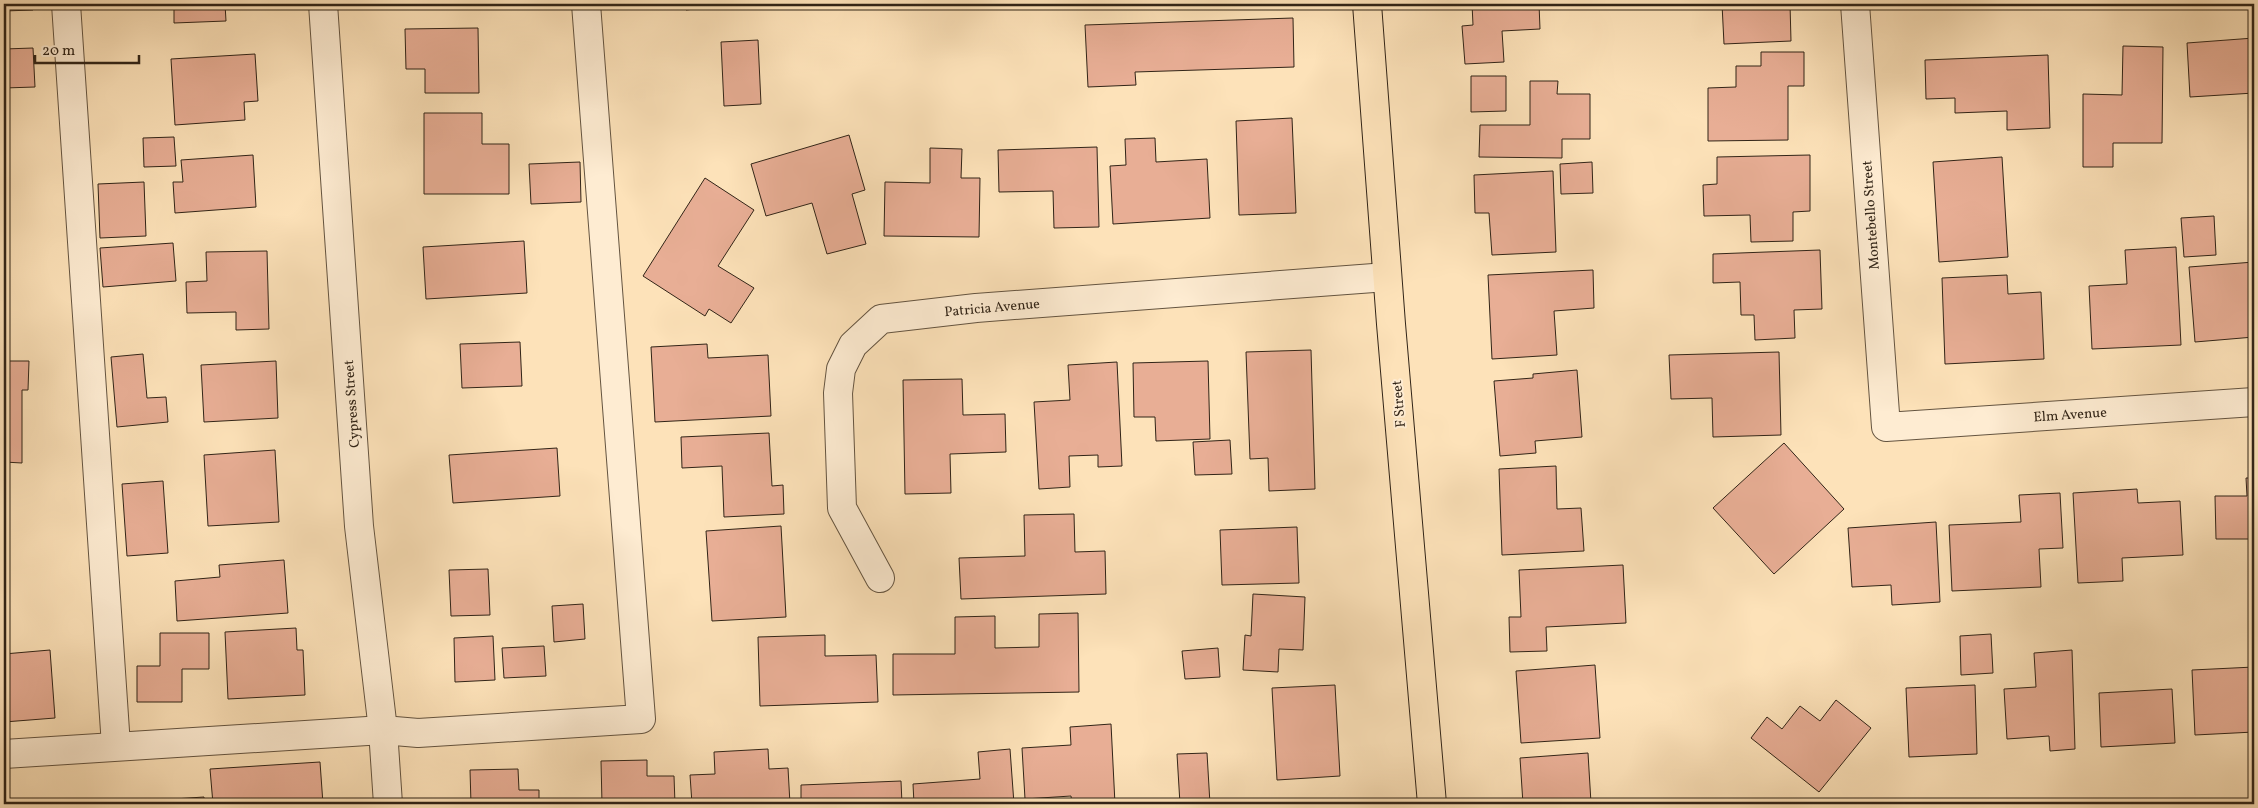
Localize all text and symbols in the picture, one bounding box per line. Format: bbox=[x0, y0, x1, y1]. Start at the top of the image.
scale bar bbox=[35, 32, 139, 64]
text: 20 m bbox=[42, 41, 75, 62]
street label: Montebello Street bbox=[1858, 159, 1885, 270]
street label: Patricia Avenue bbox=[944, 295, 1041, 322]
street label: Cypress Street bbox=[340, 359, 365, 449]
street label: F Street bbox=[1388, 379, 1411, 428]
street label: Elm Avenue bbox=[2033, 403, 2108, 428]

